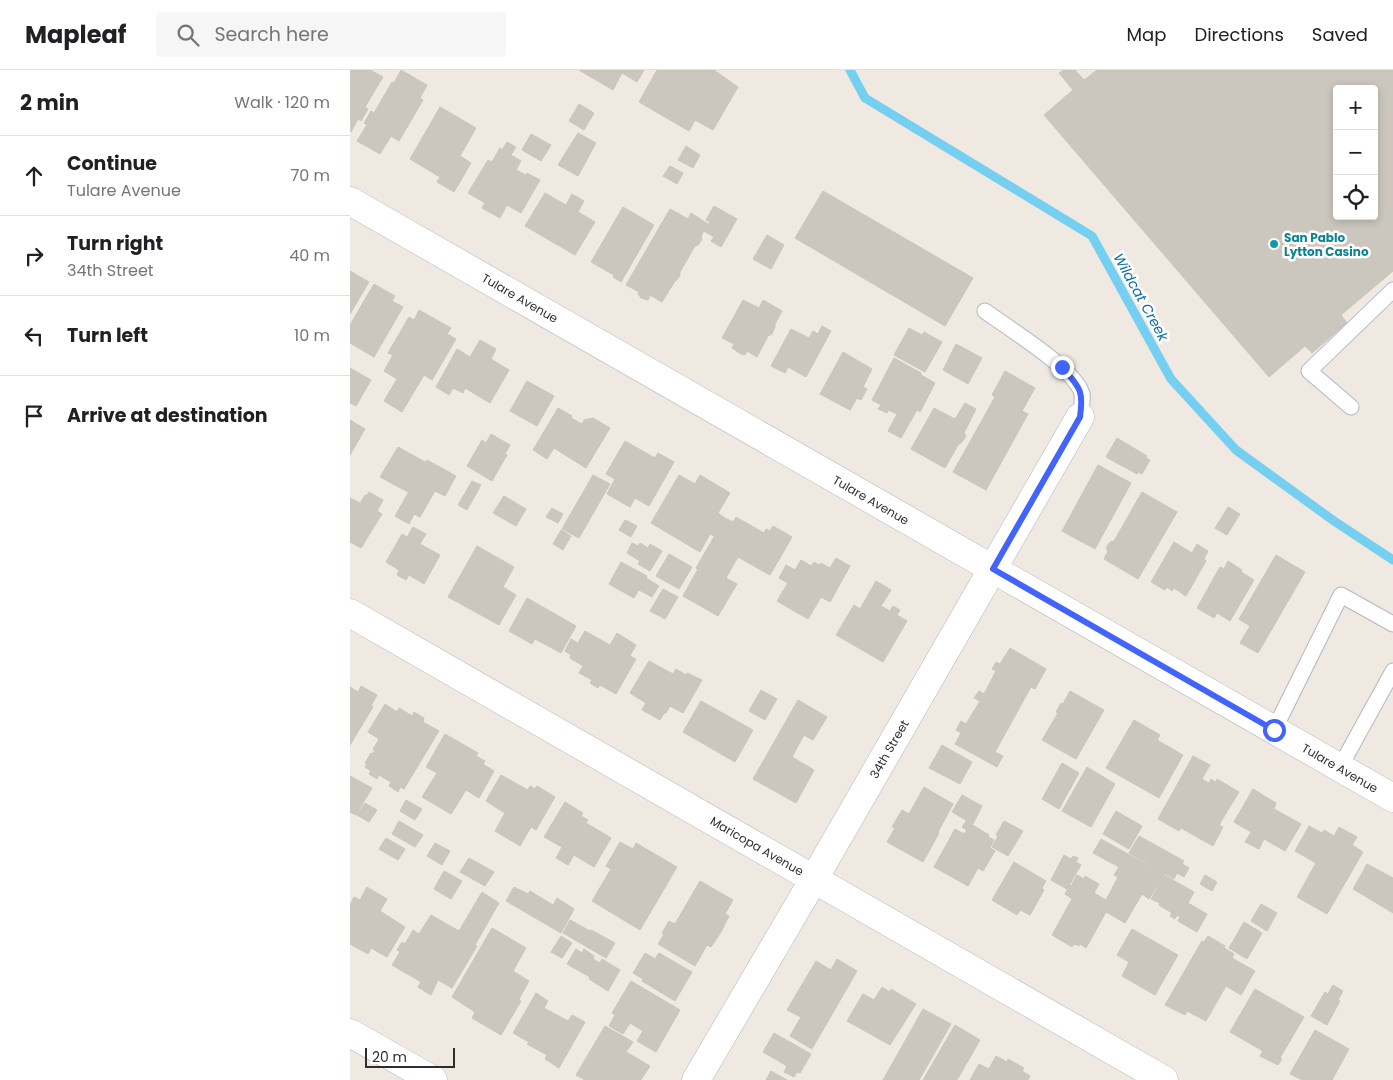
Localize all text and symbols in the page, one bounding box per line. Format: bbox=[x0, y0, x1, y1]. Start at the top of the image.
search box bbox=[156, 12, 506, 57]
text: Mapleaf bbox=[25, 18, 126, 51]
icon: search bbox=[174, 21, 202, 49]
text: Search here bbox=[214, 21, 329, 48]
text: Map bbox=[1127, 22, 1166, 47]
text: Directions bbox=[1194, 22, 1284, 47]
text: Saved bbox=[1312, 22, 1368, 47]
map controls bbox=[1333, 85, 1378, 220]
button: + bbox=[1333, 85, 1378, 130]
text: 2 min bbox=[20, 88, 79, 117]
text: Walk · 120 m bbox=[234, 91, 330, 114]
button: − bbox=[1333, 130, 1378, 175]
text: Continue bbox=[67, 150, 157, 177]
icon: ahead bbox=[20, 162, 48, 190]
text: 70 m bbox=[290, 164, 330, 187]
button: locate bbox=[1333, 175, 1378, 220]
text: Tulare Avenue bbox=[67, 179, 181, 202]
place label: San Pablo Lytton Casino bbox=[1284, 229, 1369, 260]
text: Turn right bbox=[67, 230, 163, 257]
marker: San Pablo Lytton Casino bbox=[1268, 238, 1280, 250]
icon: right bbox=[20, 242, 48, 270]
text: 40 m bbox=[289, 244, 330, 267]
water label: Wildcat Creek bbox=[1109, 249, 1174, 345]
text: 34th Street bbox=[67, 259, 154, 282]
street label: Tulare Avenue bbox=[479, 269, 561, 327]
icon: left bbox=[20, 322, 48, 350]
text: Turn left bbox=[67, 322, 148, 349]
text: 10 m bbox=[294, 324, 330, 347]
route end bbox=[1051, 356, 1074, 379]
icon: arrive bbox=[20, 402, 48, 430]
text: Arrive at destination bbox=[67, 402, 268, 429]
street label: Tulare Avenue bbox=[830, 471, 912, 529]
street label: 34th Street bbox=[865, 717, 913, 781]
route start bbox=[1263, 719, 1286, 742]
street label: Tulare Avenue bbox=[1299, 739, 1381, 797]
street label: Maricopa Avenue bbox=[707, 812, 807, 880]
scale bar bbox=[365, 1045, 455, 1068]
text: 20 m bbox=[372, 1047, 407, 1067]

